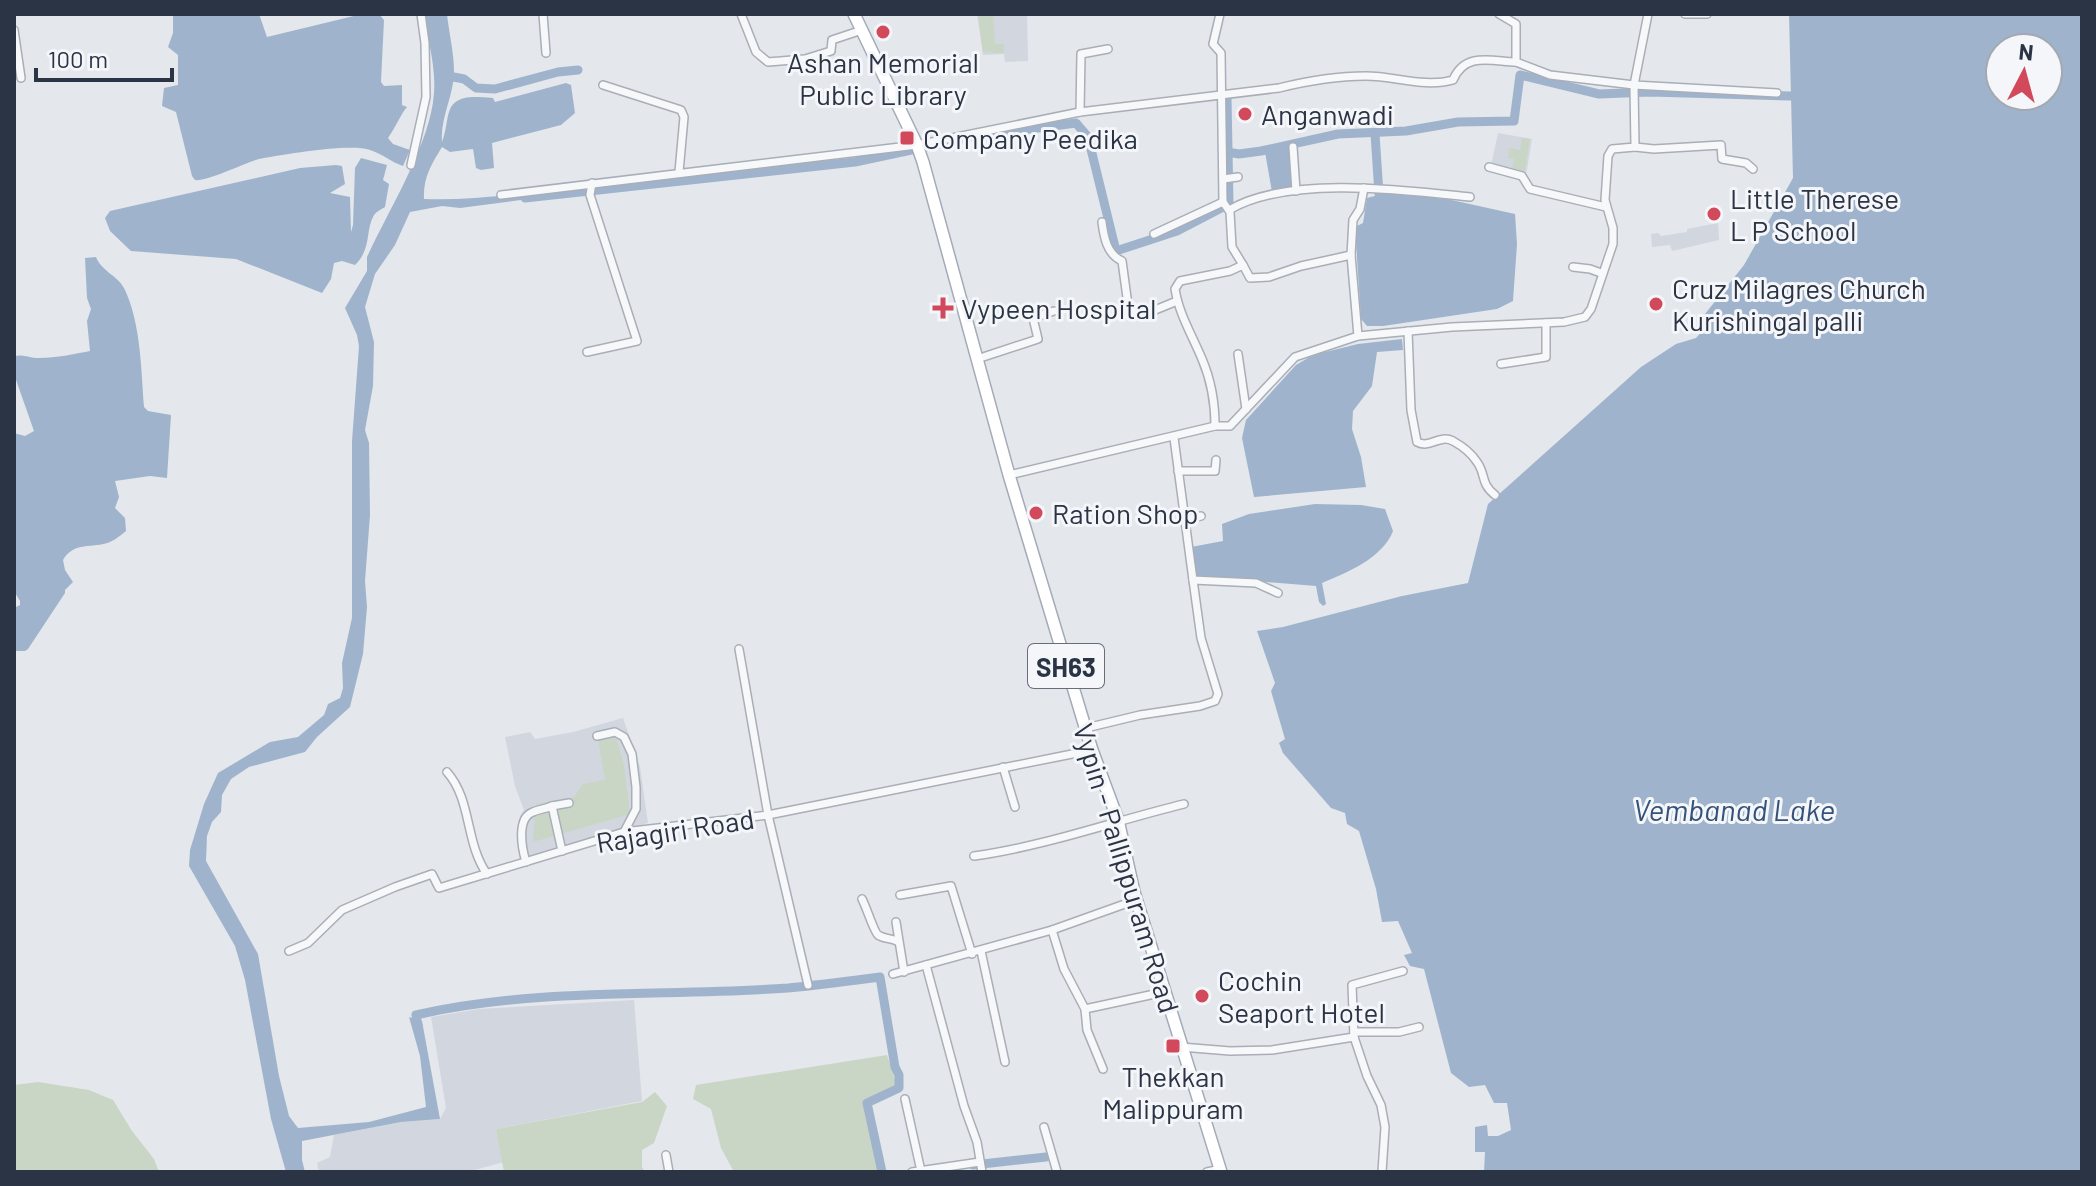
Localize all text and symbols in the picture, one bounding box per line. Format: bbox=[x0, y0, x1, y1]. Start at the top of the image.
marker: Ashan Memorial Public Library bbox=[874, 23, 892, 41]
scale bar bbox=[36, 32, 172, 82]
north arrow bbox=[1984, 32, 2064, 112]
text: N bbox=[2018, 37, 2035, 65]
text: 100 m bbox=[48, 44, 108, 73]
place label: Ashan Memorial Public Library bbox=[787, 45, 979, 111]
place label: Anganwadi bbox=[1261, 97, 1394, 131]
marker: Anganwadi bbox=[1236, 105, 1254, 123]
place label: Company Peedika bbox=[923, 121, 1138, 155]
marker: Company Peedika bbox=[898, 129, 916, 147]
place label: Little Therese L P School bbox=[1730, 181, 1899, 247]
marker: Little Therese L P School bbox=[1705, 205, 1723, 223]
place label: Cruz Milagres Church Kurishingal palli bbox=[1672, 271, 1926, 337]
place label: Vypeen Hospital bbox=[961, 291, 1157, 325]
marker: Cruz Milagres Church Kurishingal palli bbox=[1647, 295, 1665, 313]
marker: Vypeen Hospital bbox=[932, 297, 954, 319]
place label: Ration Shop bbox=[1052, 496, 1199, 530]
marker: Ration Shop bbox=[1027, 504, 1045, 522]
road number: SH63 bbox=[1028, 644, 1104, 688]
street label: Vypin - Pallippuram Road bbox=[1067, 719, 1187, 1017]
water label: Vembanad Lake bbox=[1633, 791, 1835, 827]
street label: Rajagiri Road bbox=[594, 801, 756, 859]
place label: Cochin Seaport Hotel bbox=[1218, 963, 1385, 1029]
marker: Cochin Seaport Hotel bbox=[1193, 987, 1211, 1005]
marker: Thekkan Malippuram bbox=[1164, 1037, 1182, 1055]
place label: Thekkan Malippuram bbox=[1102, 1059, 1244, 1125]

